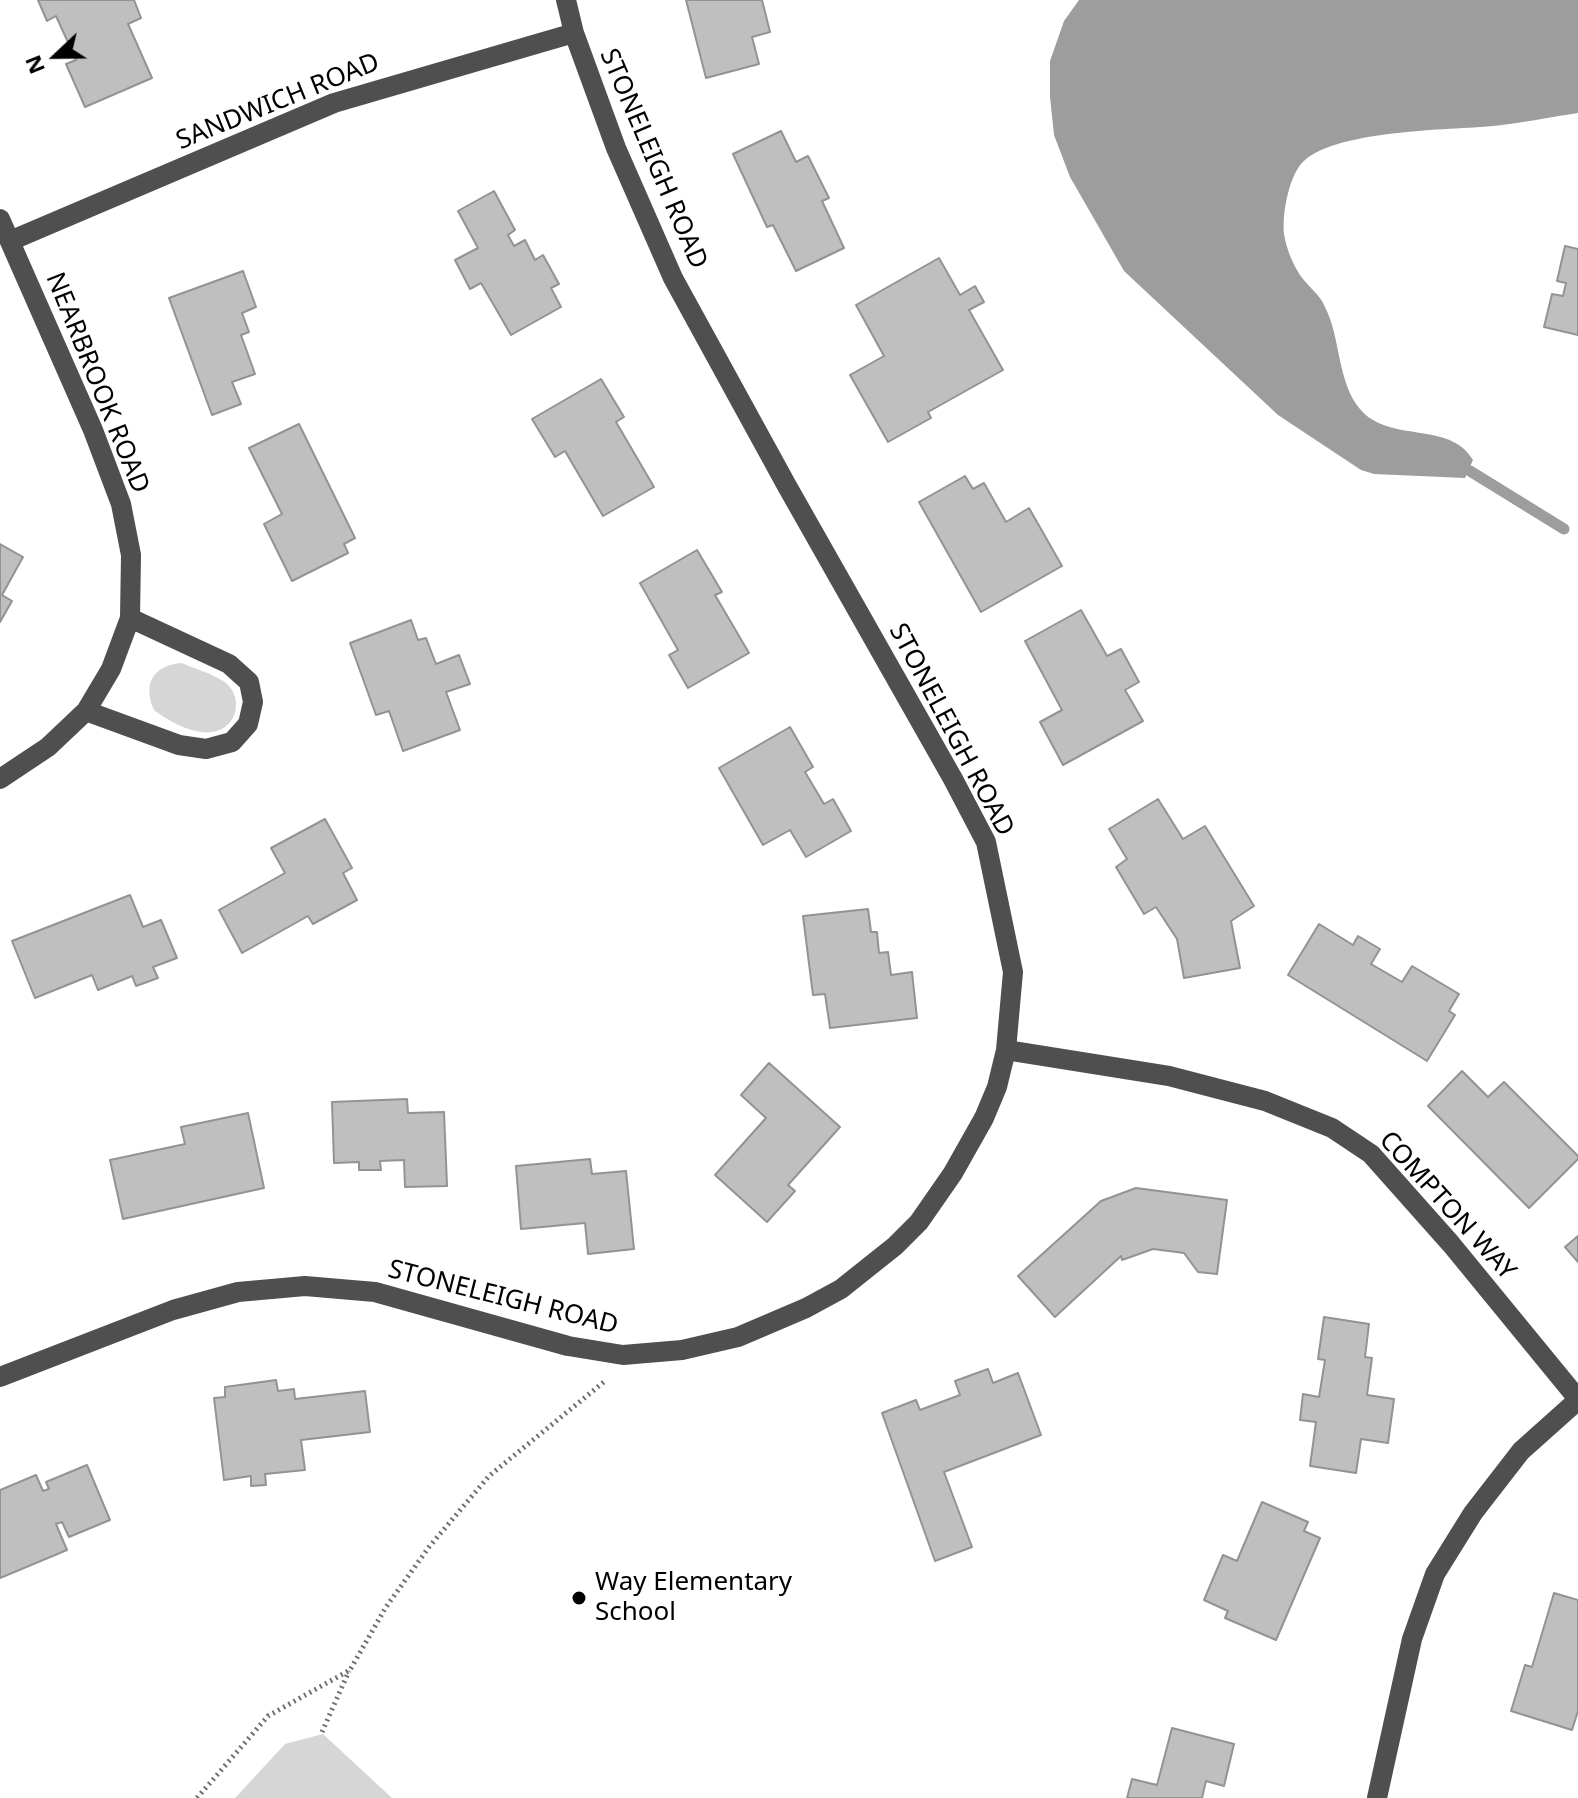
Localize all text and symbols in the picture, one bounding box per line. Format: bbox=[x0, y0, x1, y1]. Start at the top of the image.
north arrow bbox=[16, 16, 96, 96]
street label: STONELEIGH ROAD bbox=[593, 44, 713, 274]
street label: SANDWICH ROAD bbox=[172, 47, 384, 157]
text: N bbox=[16, 51, 51, 79]
street label: NEARBROOK ROAD bbox=[39, 268, 155, 498]
street label: STONELEIGH ROAD bbox=[882, 618, 1020, 842]
street label: COMPTON WAY bbox=[1372, 1125, 1522, 1287]
street label: STONELEIGH ROAD bbox=[385, 1254, 621, 1342]
place label: Way Elementary School bbox=[595, 1567, 792, 1628]
marker: Way Elementary School bbox=[570, 1589, 588, 1607]

